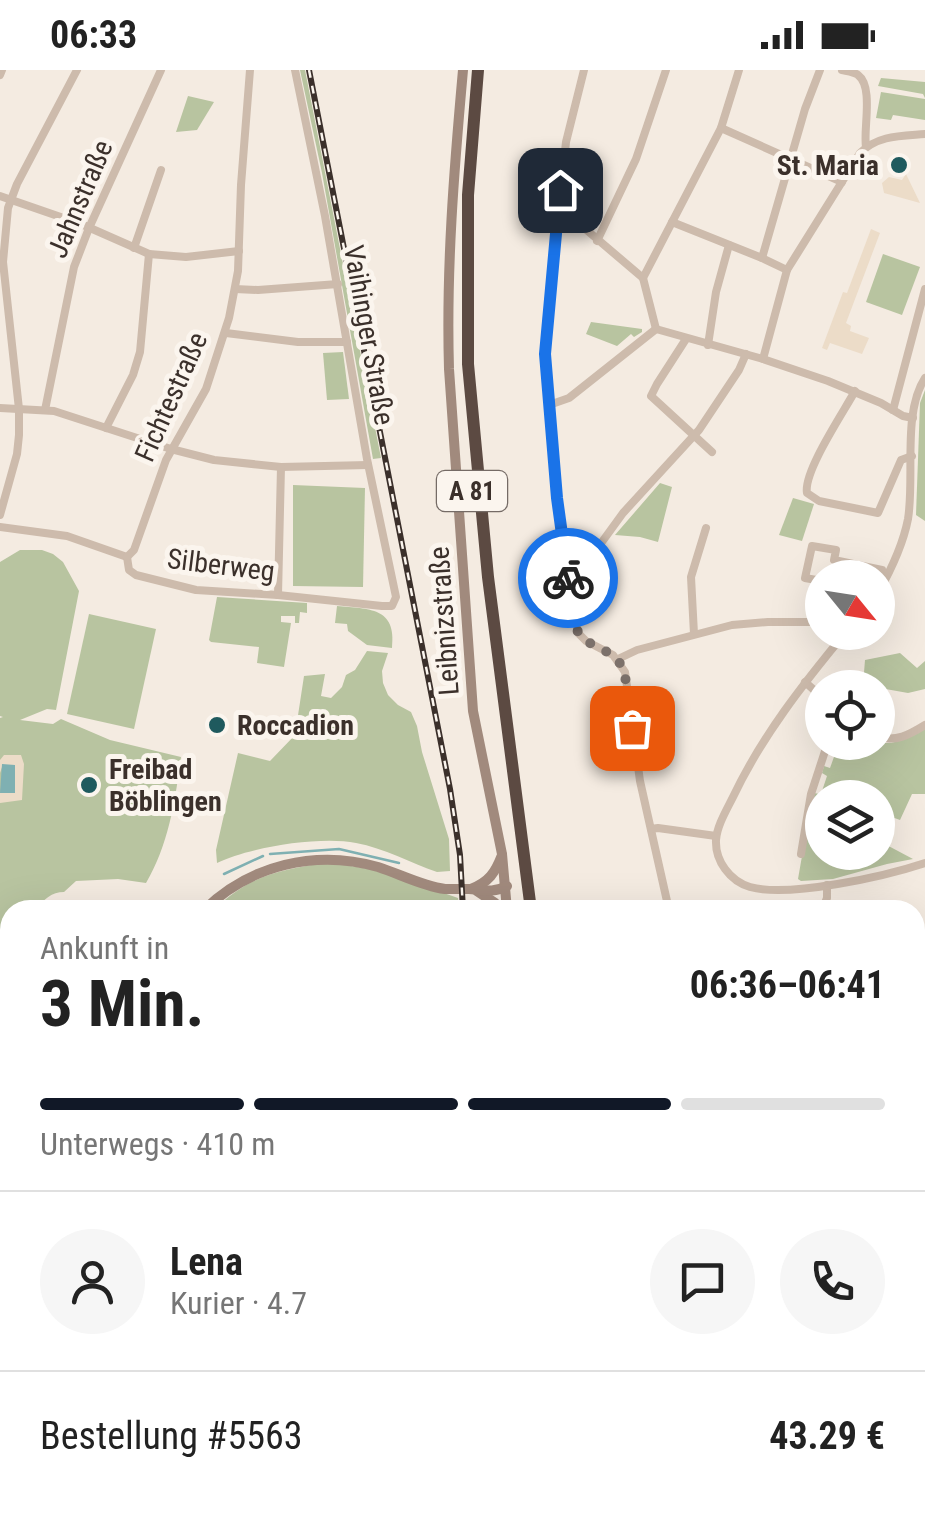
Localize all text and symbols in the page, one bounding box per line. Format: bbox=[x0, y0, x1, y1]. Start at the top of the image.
text: 06:33 bbox=[50, 13, 137, 57]
street label: Jahnstraße bbox=[41, 135, 119, 263]
pin bbox=[518, 148, 603, 233]
place label: St. Maria bbox=[777, 149, 879, 182]
marker: St. Maria bbox=[888, 154, 910, 176]
icon: home bbox=[533, 163, 588, 218]
street label: Vaihinger Straße bbox=[337, 242, 401, 428]
street label: Fichtestraße bbox=[128, 327, 214, 467]
road number: A 81 bbox=[437, 471, 507, 511]
courier bbox=[518, 528, 618, 628]
street label: Silberweg bbox=[165, 542, 277, 588]
street label: Leibnizstraße bbox=[422, 545, 466, 697]
icon: bike bbox=[541, 551, 596, 606]
north arrow bbox=[805, 560, 895, 650]
map controls bbox=[805, 560, 895, 870]
button: locate bbox=[805, 670, 895, 760]
pin bbox=[590, 686, 675, 771]
icon: bag bbox=[605, 701, 660, 756]
place label: Roccadion bbox=[237, 709, 354, 742]
marker: Roccadion bbox=[206, 714, 228, 736]
place label: Freibad Böblingen bbox=[109, 753, 222, 818]
marker: Freibad Böblingen bbox=[78, 774, 100, 796]
button: layers bbox=[805, 780, 895, 870]
text: Ankunft in bbox=[40, 929, 169, 967]
text: 06:36–06:41 bbox=[690, 963, 885, 1007]
text: 3 Min. bbox=[40, 966, 204, 1042]
text: Unterwegs · 410 m bbox=[40, 1125, 275, 1163]
button: person bbox=[40, 1229, 145, 1334]
button: chat bbox=[650, 1229, 755, 1334]
button: phone bbox=[780, 1229, 885, 1334]
text: Lena bbox=[170, 1240, 243, 1284]
text: Kurier · 4.7 bbox=[170, 1284, 307, 1322]
text: Bestellung #5563 bbox=[40, 1414, 302, 1458]
text: 43.29 € bbox=[769, 1414, 885, 1458]

